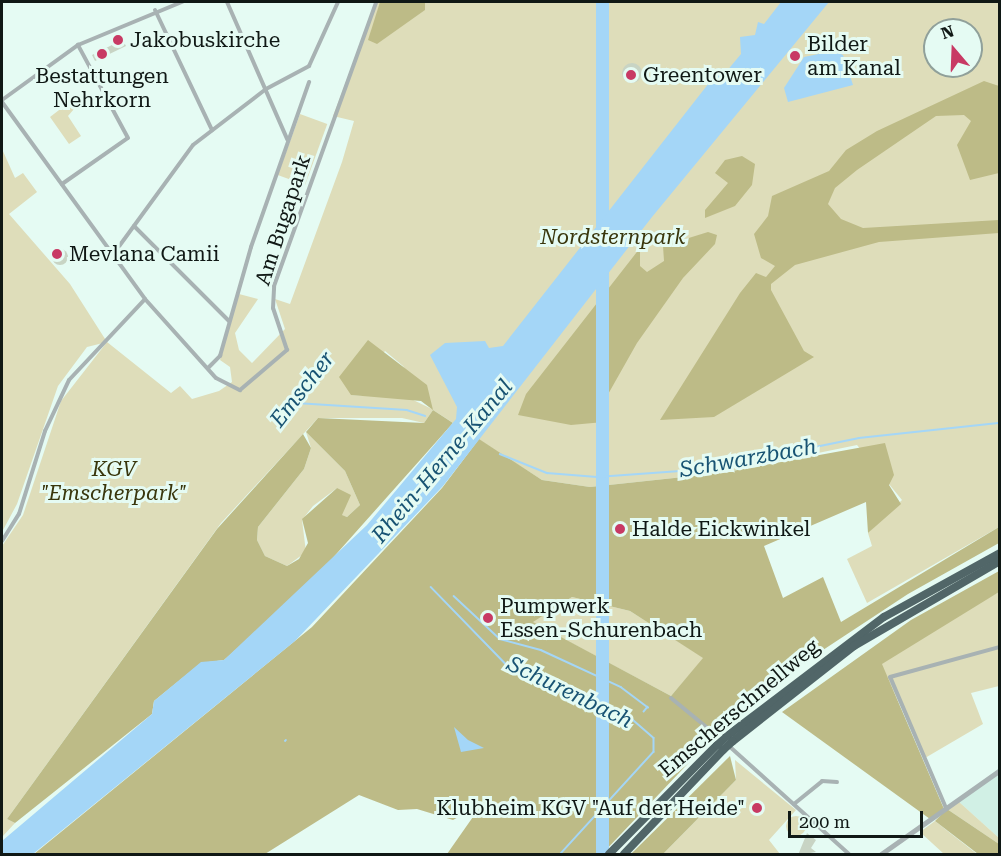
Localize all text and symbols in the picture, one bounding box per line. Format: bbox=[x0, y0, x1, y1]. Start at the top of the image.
north arrow bbox=[923, 18, 983, 78]
text: N bbox=[939, 21, 957, 43]
place label: Jakobuskirche bbox=[130, 27, 280, 53]
place label: Bilder am Kanal bbox=[807, 31, 901, 81]
marker: Jakobuskirche bbox=[111, 33, 125, 47]
marker: Bestattungen Nehrkorn bbox=[95, 47, 109, 61]
marker: Bilder am Kanal bbox=[788, 49, 802, 63]
place label: Greentower bbox=[643, 62, 762, 88]
place label: Bestattungen Nehrkorn bbox=[35, 63, 169, 113]
marker: Greentower bbox=[624, 68, 638, 82]
street label: Am Bugapark bbox=[250, 151, 316, 289]
park label: Nordsternpark bbox=[540, 224, 686, 250]
place label: Mevlana Camii bbox=[69, 241, 219, 267]
marker: Mevlana Camii bbox=[50, 247, 64, 261]
water label: Emscher bbox=[264, 346, 340, 432]
water label: Rhein-Herne-Kanal bbox=[366, 374, 518, 548]
water label: Schwarzbach bbox=[677, 433, 819, 483]
park label: KGV "Emscherpark" bbox=[41, 456, 187, 506]
place label: Halde Eickwinkel bbox=[632, 516, 810, 542]
marker: Halde Eickwinkel bbox=[613, 522, 627, 536]
place label: Pumpwerk Essen-Schurenbach bbox=[500, 593, 702, 643]
marker: Pumpwerk Essen-Schurenbach bbox=[481, 611, 495, 625]
street label: Emscherschnellweg bbox=[654, 634, 824, 782]
water label: Schurenbach bbox=[503, 650, 637, 734]
place label: Klubheim KGV "Auf der Heide" bbox=[436, 795, 745, 821]
scale bar bbox=[791, 799, 926, 837]
marker: Klubheim KGV "Auf der Heide" bbox=[750, 801, 764, 815]
text: 200 m bbox=[799, 811, 850, 832]

